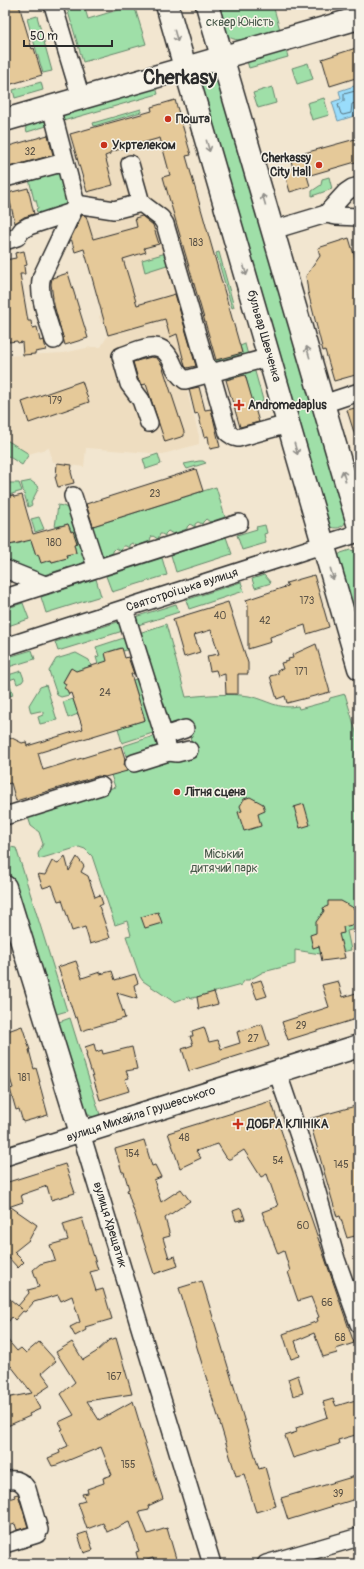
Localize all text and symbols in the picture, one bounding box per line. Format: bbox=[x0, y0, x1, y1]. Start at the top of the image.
park label: сквер Юність bbox=[206, 15, 274, 30]
scale bar bbox=[24, 22, 112, 48]
text: 50 m bbox=[30, 29, 58, 44]
one-way arrow bbox=[173, 30, 180, 43]
district label: Cherkasy bbox=[143, 65, 217, 90]
place label: Пошта bbox=[176, 112, 210, 127]
marker: Пошта bbox=[163, 114, 173, 124]
place label: Укртелеком bbox=[112, 138, 176, 153]
one-way arrow bbox=[205, 139, 212, 152]
marker: Укртелеком bbox=[99, 140, 109, 150]
house number: 32 bbox=[24, 146, 36, 158]
place label: Cherkassy City Hall bbox=[261, 151, 312, 180]
marker: Cherkassy City Hall bbox=[314, 160, 324, 170]
one-way arrow bbox=[260, 194, 267, 207]
house number: 183 bbox=[189, 237, 204, 249]
one-way arrow bbox=[242, 264, 249, 277]
street label: бульвар Шевченка bbox=[244, 288, 284, 384]
one-way arrow bbox=[304, 345, 311, 358]
house number: 179 bbox=[48, 395, 62, 407]
place label: Andromedaplus bbox=[248, 398, 327, 413]
marker: Andromedaplus bbox=[233, 399, 245, 411]
one-way arrow bbox=[292, 442, 300, 455]
one-way arrow bbox=[340, 470, 347, 483]
house number: 23 bbox=[150, 488, 161, 500]
house number: 180 bbox=[46, 537, 62, 549]
street label: Святотроїцька вулиця bbox=[124, 565, 240, 615]
one-way arrow bbox=[329, 567, 336, 580]
house number: 173 bbox=[300, 595, 315, 607]
house number: 40 bbox=[214, 610, 226, 622]
house number: 42 bbox=[259, 615, 271, 627]
house number: 171 bbox=[294, 666, 308, 678]
house number: 24 bbox=[99, 687, 111, 699]
place label: Літня сцена bbox=[184, 785, 246, 800]
marker: Літня сцена bbox=[172, 787, 182, 797]
park label: Міський дитячий парк bbox=[190, 847, 258, 876]
house number: 29 bbox=[296, 1020, 306, 1032]
house number: 27 bbox=[248, 1033, 259, 1045]
house number: 181 bbox=[18, 1072, 31, 1084]
street label: вулиця Михайла Грушевського bbox=[65, 1083, 218, 1145]
place label: ДОБРА КЛІНІКА bbox=[246, 1117, 329, 1132]
marker: ДОБРА КЛІНІКА bbox=[232, 1118, 244, 1130]
house number: 48 bbox=[179, 1132, 189, 1144]
house number: 154 bbox=[124, 1148, 140, 1160]
house number: 54 bbox=[272, 1155, 284, 1167]
house number: 145 bbox=[333, 1159, 349, 1171]
street label: вулиця Хрещатик bbox=[90, 1180, 130, 1270]
house number: 60 bbox=[297, 1220, 309, 1232]
house number: 66 bbox=[321, 1297, 333, 1309]
house number: 68 bbox=[335, 1332, 345, 1344]
house number: 167 bbox=[107, 1371, 122, 1383]
house number: 155 bbox=[121, 1459, 135, 1471]
house number: 39 bbox=[333, 1488, 343, 1500]

